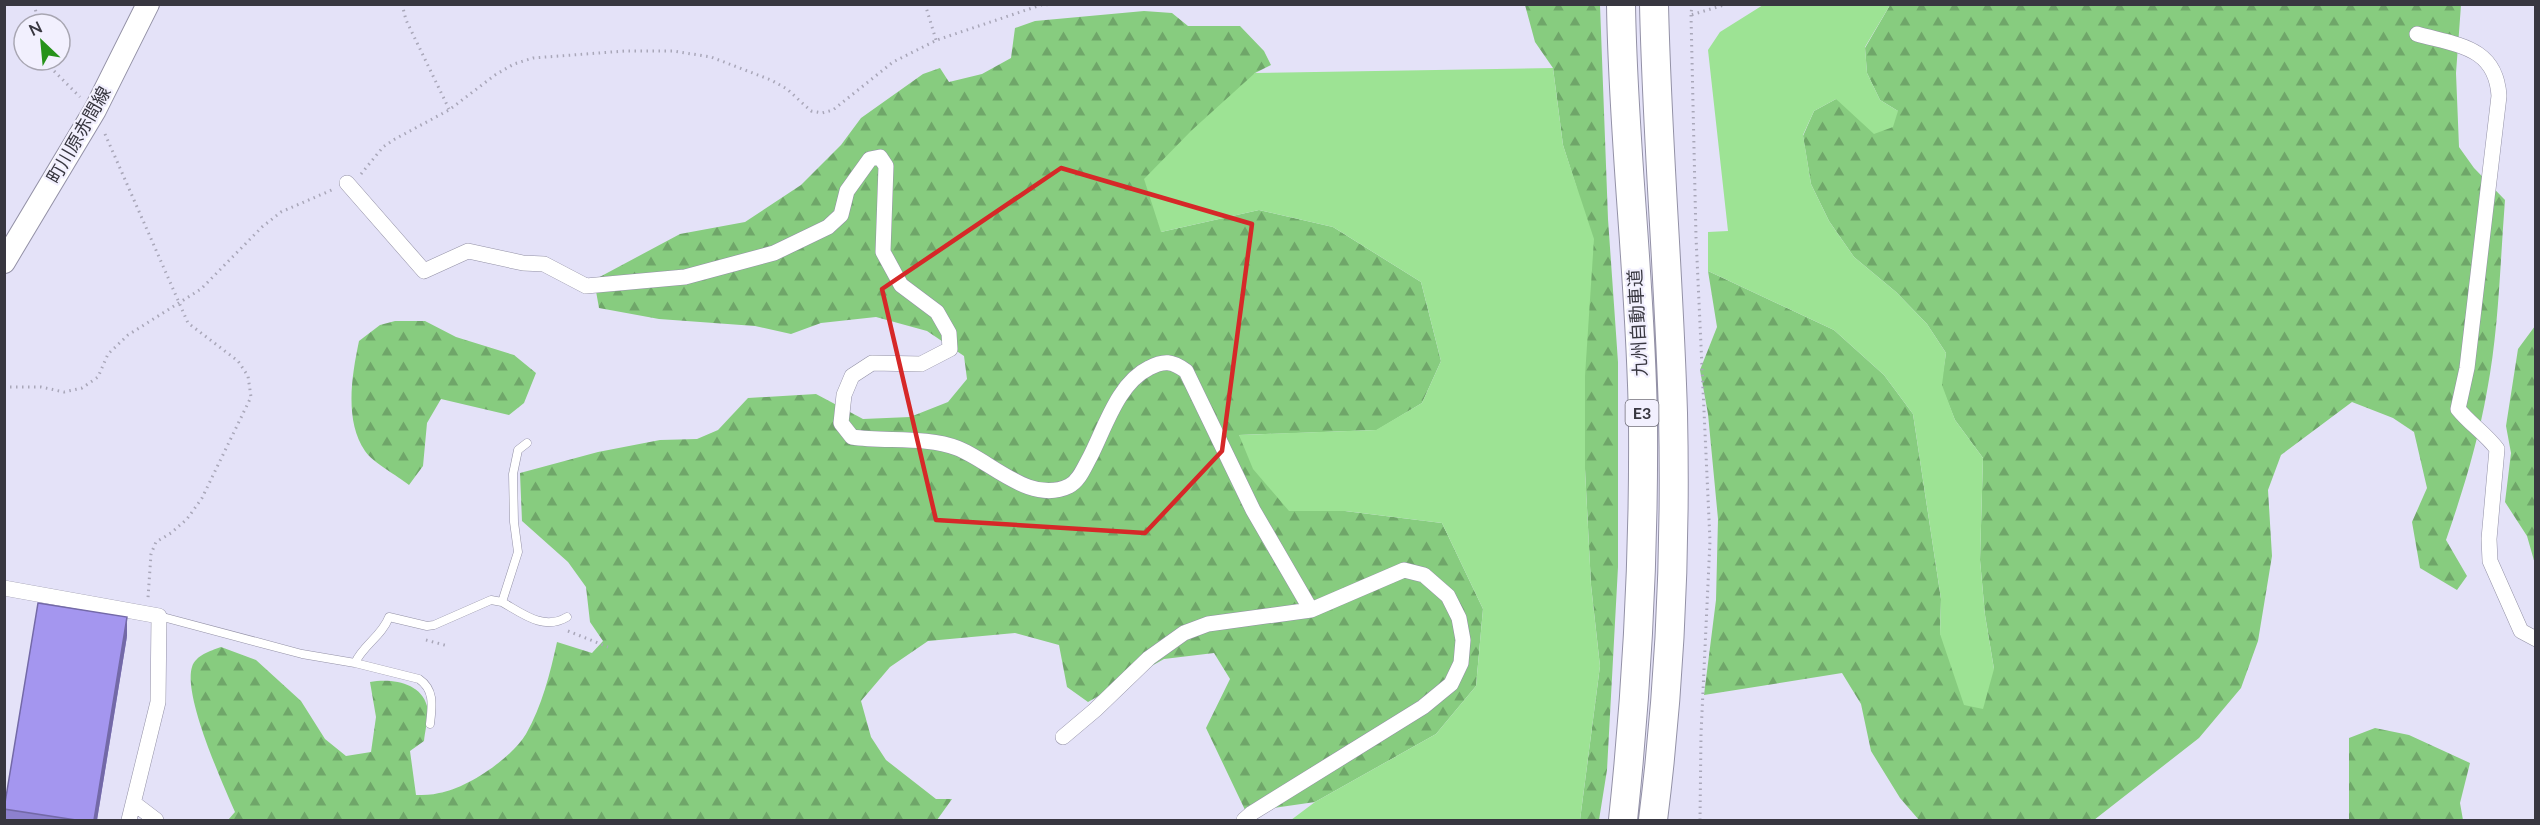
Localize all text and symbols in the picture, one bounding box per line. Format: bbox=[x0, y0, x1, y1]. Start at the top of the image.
north arrow bbox=[12, 12, 72, 72]
text: N bbox=[26, 17, 45, 39]
street label: 町川原赤間線 bbox=[42, 82, 115, 187]
street label: 九州自動車道 bbox=[1623, 269, 1651, 378]
road number: E3 bbox=[1626, 400, 1658, 426]

